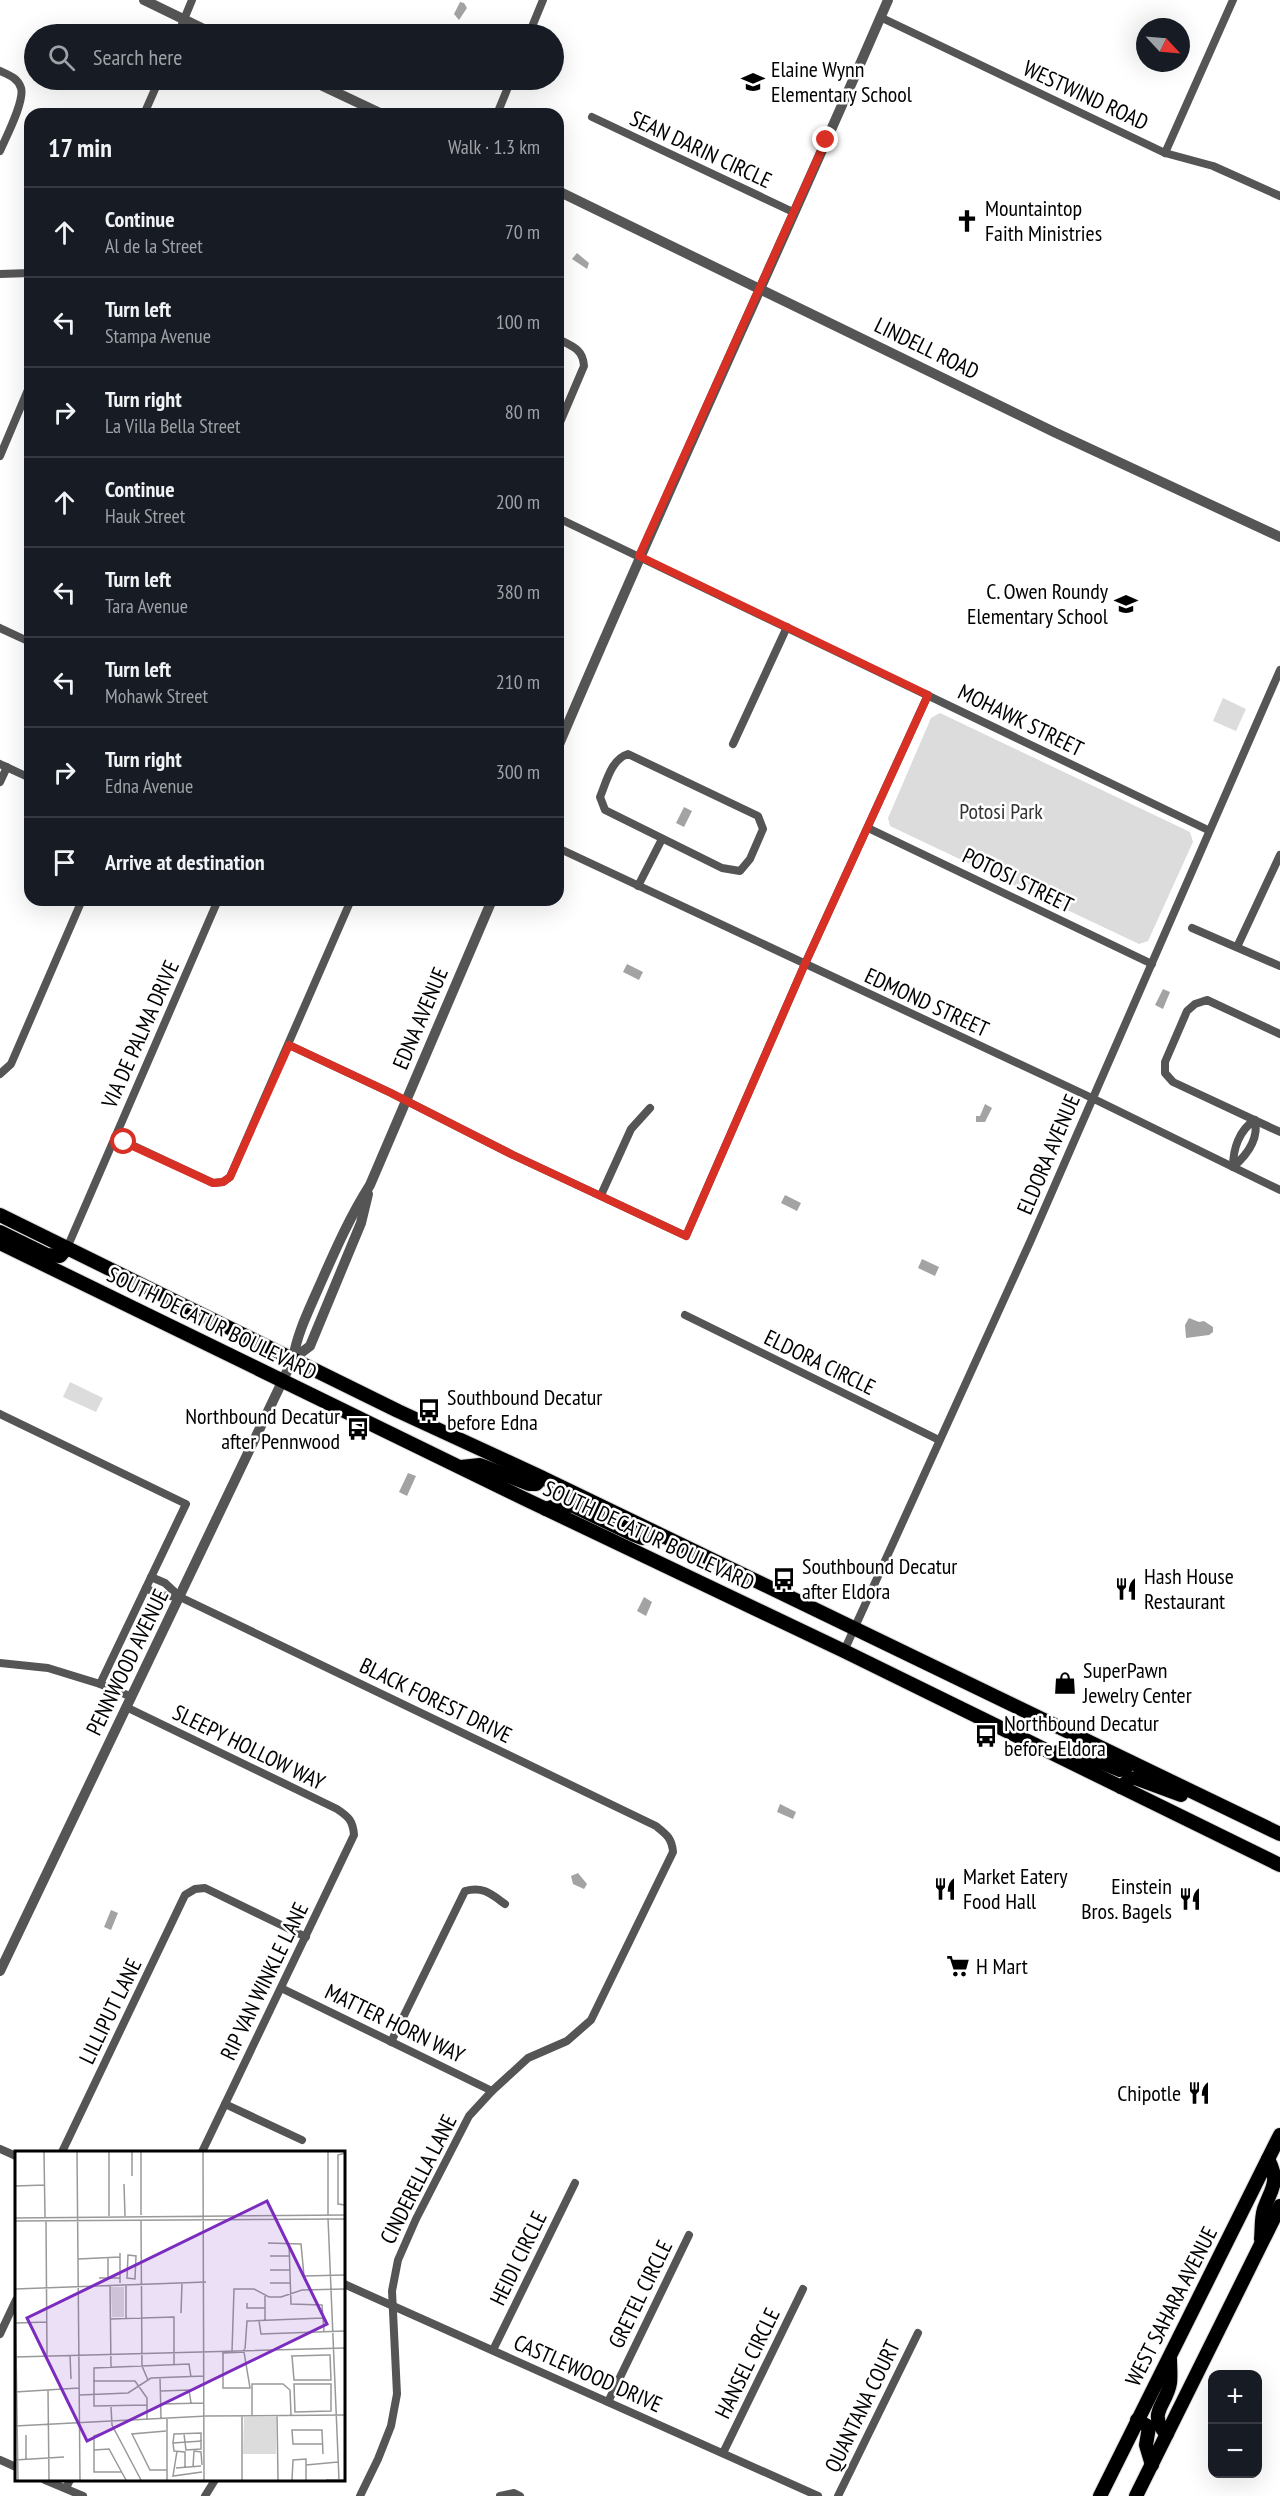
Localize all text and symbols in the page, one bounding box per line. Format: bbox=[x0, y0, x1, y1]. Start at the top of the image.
north arrow bbox=[1136, 18, 1190, 72]
search box bbox=[24, 24, 564, 90]
icon: search bbox=[45, 41, 78, 74]
text: Search here bbox=[93, 43, 182, 71]
street label: WESTWIND ROAD bbox=[1019, 54, 1153, 136]
place label: Elaine Wynn Elementary School bbox=[771, 55, 913, 108]
school or university icon: Elaine Wynn Elementary School bbox=[740, 69, 766, 95]
street label: SEAN DARIN CIRCLE bbox=[626, 104, 776, 194]
route end bbox=[812, 126, 838, 152]
text: 17 min bbox=[48, 131, 112, 164]
text: Walk · 1.3 km bbox=[448, 134, 540, 160]
place label: Mountaintop Faith Ministries bbox=[985, 194, 1102, 247]
text: Continue bbox=[105, 205, 175, 233]
church icon: Mountaintop Faith Ministries bbox=[954, 208, 980, 234]
icon: ahead bbox=[48, 216, 81, 249]
text: 70 m bbox=[505, 219, 540, 245]
text: Al de la Street bbox=[105, 233, 203, 259]
text: Turn left bbox=[105, 295, 171, 323]
icon: left bbox=[48, 306, 81, 339]
text: 100 m bbox=[496, 309, 540, 335]
street label: LINDELL ROAD bbox=[870, 311, 984, 385]
text: Stampa Avenue bbox=[105, 323, 211, 349]
text: Turn right bbox=[105, 385, 182, 413]
icon: right bbox=[48, 396, 81, 429]
text: 80 m bbox=[505, 399, 540, 425]
text: La Villa Bella Street bbox=[105, 413, 241, 439]
text: Continue bbox=[105, 475, 175, 503]
icon: ahead bbox=[48, 486, 81, 519]
text: 200 m bbox=[496, 489, 540, 515]
text: Hauk Street bbox=[105, 503, 185, 529]
text: Turn left bbox=[105, 565, 171, 593]
icon: left bbox=[48, 576, 81, 609]
place label: C. Owen Roundy Elementary School bbox=[967, 577, 1109, 630]
text: 380 m bbox=[496, 579, 540, 605]
school or university icon: C. Owen Roundy Elementary School bbox=[1113, 591, 1139, 617]
text: Tara Avenue bbox=[105, 593, 188, 619]
text: Turn left bbox=[105, 655, 171, 683]
icon: left bbox=[48, 666, 81, 699]
text: 210 m bbox=[496, 669, 540, 695]
street label: MOHAWK STREET bbox=[954, 678, 1088, 762]
text: Mohawk Street bbox=[105, 683, 208, 709]
text: Turn right bbox=[105, 745, 182, 773]
icon: right bbox=[48, 756, 81, 789]
text: 300 m bbox=[496, 759, 540, 785]
text: Edna Avenue bbox=[105, 773, 193, 799]
park label: Potosi Park bbox=[959, 797, 1043, 825]
street label: POTOSI STREET bbox=[958, 841, 1078, 919]
icon: arrive bbox=[48, 846, 81, 879]
text: Arrive at destination bbox=[105, 848, 265, 876]
street label: VIA DE PALMA DRIVE bbox=[95, 956, 185, 1113]
street label: EDMOND STREET bbox=[861, 961, 994, 1043]
street label: EDNA AVENUE bbox=[386, 963, 454, 1073]
street label: ELDORA AVENUE bbox=[1010, 1090, 1086, 1218]
route start bbox=[110, 1128, 136, 1154]
street label: SOUTH DECATUR BOULEVARD bbox=[103, 1260, 321, 1386]
street label: ELDORA CIRCLE bbox=[760, 1323, 880, 1401]
place label: Southbound Decatur before Edna bbox=[447, 1383, 602, 1436]
bus stop icon: Southbound Decatur before Edna bbox=[416, 1397, 442, 1423]
place label: Northbound Decatur after Pennwood bbox=[185, 1402, 340, 1455]
bus stop icon: Northbound Decatur after Pennwood bbox=[345, 1416, 371, 1442]
street label: SOUTH DECATUR BOULEVARD bbox=[539, 1474, 759, 1596]
place label: Southbound Decatur after Eldora bbox=[802, 1552, 957, 1605]
place label: Hash House Restaurant bbox=[1144, 1562, 1234, 1615]
bus stop icon: Southbound Decatur after Eldora bbox=[771, 1566, 797, 1592]
restaurant icon: Hash House Restaurant bbox=[1113, 1576, 1139, 1602]
street label: PENNWOOD AVENUE bbox=[80, 1584, 174, 1740]
street label: BLACK FOREST DRIVE bbox=[355, 1651, 517, 1749]
place label: SuperPawn Jewelry Center bbox=[1082, 1656, 1192, 1709]
shop icon: SuperPawn Jewelry Center bbox=[1052, 1670, 1078, 1696]
street label: SLEEPY HOLLOW WAY bbox=[168, 1698, 330, 1796]
place label: Northbound Decatur before Eldora bbox=[1004, 1709, 1159, 1762]
bus stop icon: Northbound Decatur before Eldora bbox=[973, 1723, 999, 1749]
place label: Market Eatery Food Hall bbox=[963, 1862, 1068, 1915]
place label: Einstein Bros. Bagels bbox=[1081, 1872, 1172, 1925]
restaurant icon: Market Eatery Food Hall bbox=[932, 1876, 958, 1902]
restaurant icon: Einstein Bros. Bagels bbox=[1177, 1886, 1203, 1912]
street label: RIP VAN WINKLE LANE bbox=[214, 1898, 314, 2064]
place label: H Mart bbox=[976, 1952, 1028, 1980]
supermarket icon: H Mart bbox=[945, 1953, 971, 1979]
street label: LILLIPUT LANE bbox=[72, 1954, 148, 2068]
street label: MATTER HORN WAY bbox=[321, 1977, 469, 2069]
place label: Chipotle bbox=[1117, 2079, 1181, 2107]
restaurant icon: Chipotle bbox=[1186, 2080, 1212, 2106]
street label: CINDERELLA LANE bbox=[373, 2110, 463, 2248]
inset map bbox=[15, 2151, 345, 2481]
street label: HEIDI CIRCLE bbox=[483, 2206, 553, 2310]
street label: WEST SAHARA AVENUE bbox=[1119, 2222, 1223, 2390]
street label: GRETEL CIRCLE bbox=[602, 2235, 678, 2353]
street label: HANSEL CIRCLE bbox=[708, 2303, 786, 2423]
street label: CASTLEWOOD DRIVE bbox=[510, 2328, 666, 2418]
street label: QUANTANA COURT bbox=[818, 2335, 906, 2477]
map controls bbox=[1208, 2370, 1262, 2478]
button: + bbox=[1208, 2370, 1262, 2424]
button: − bbox=[1208, 2424, 1262, 2478]

